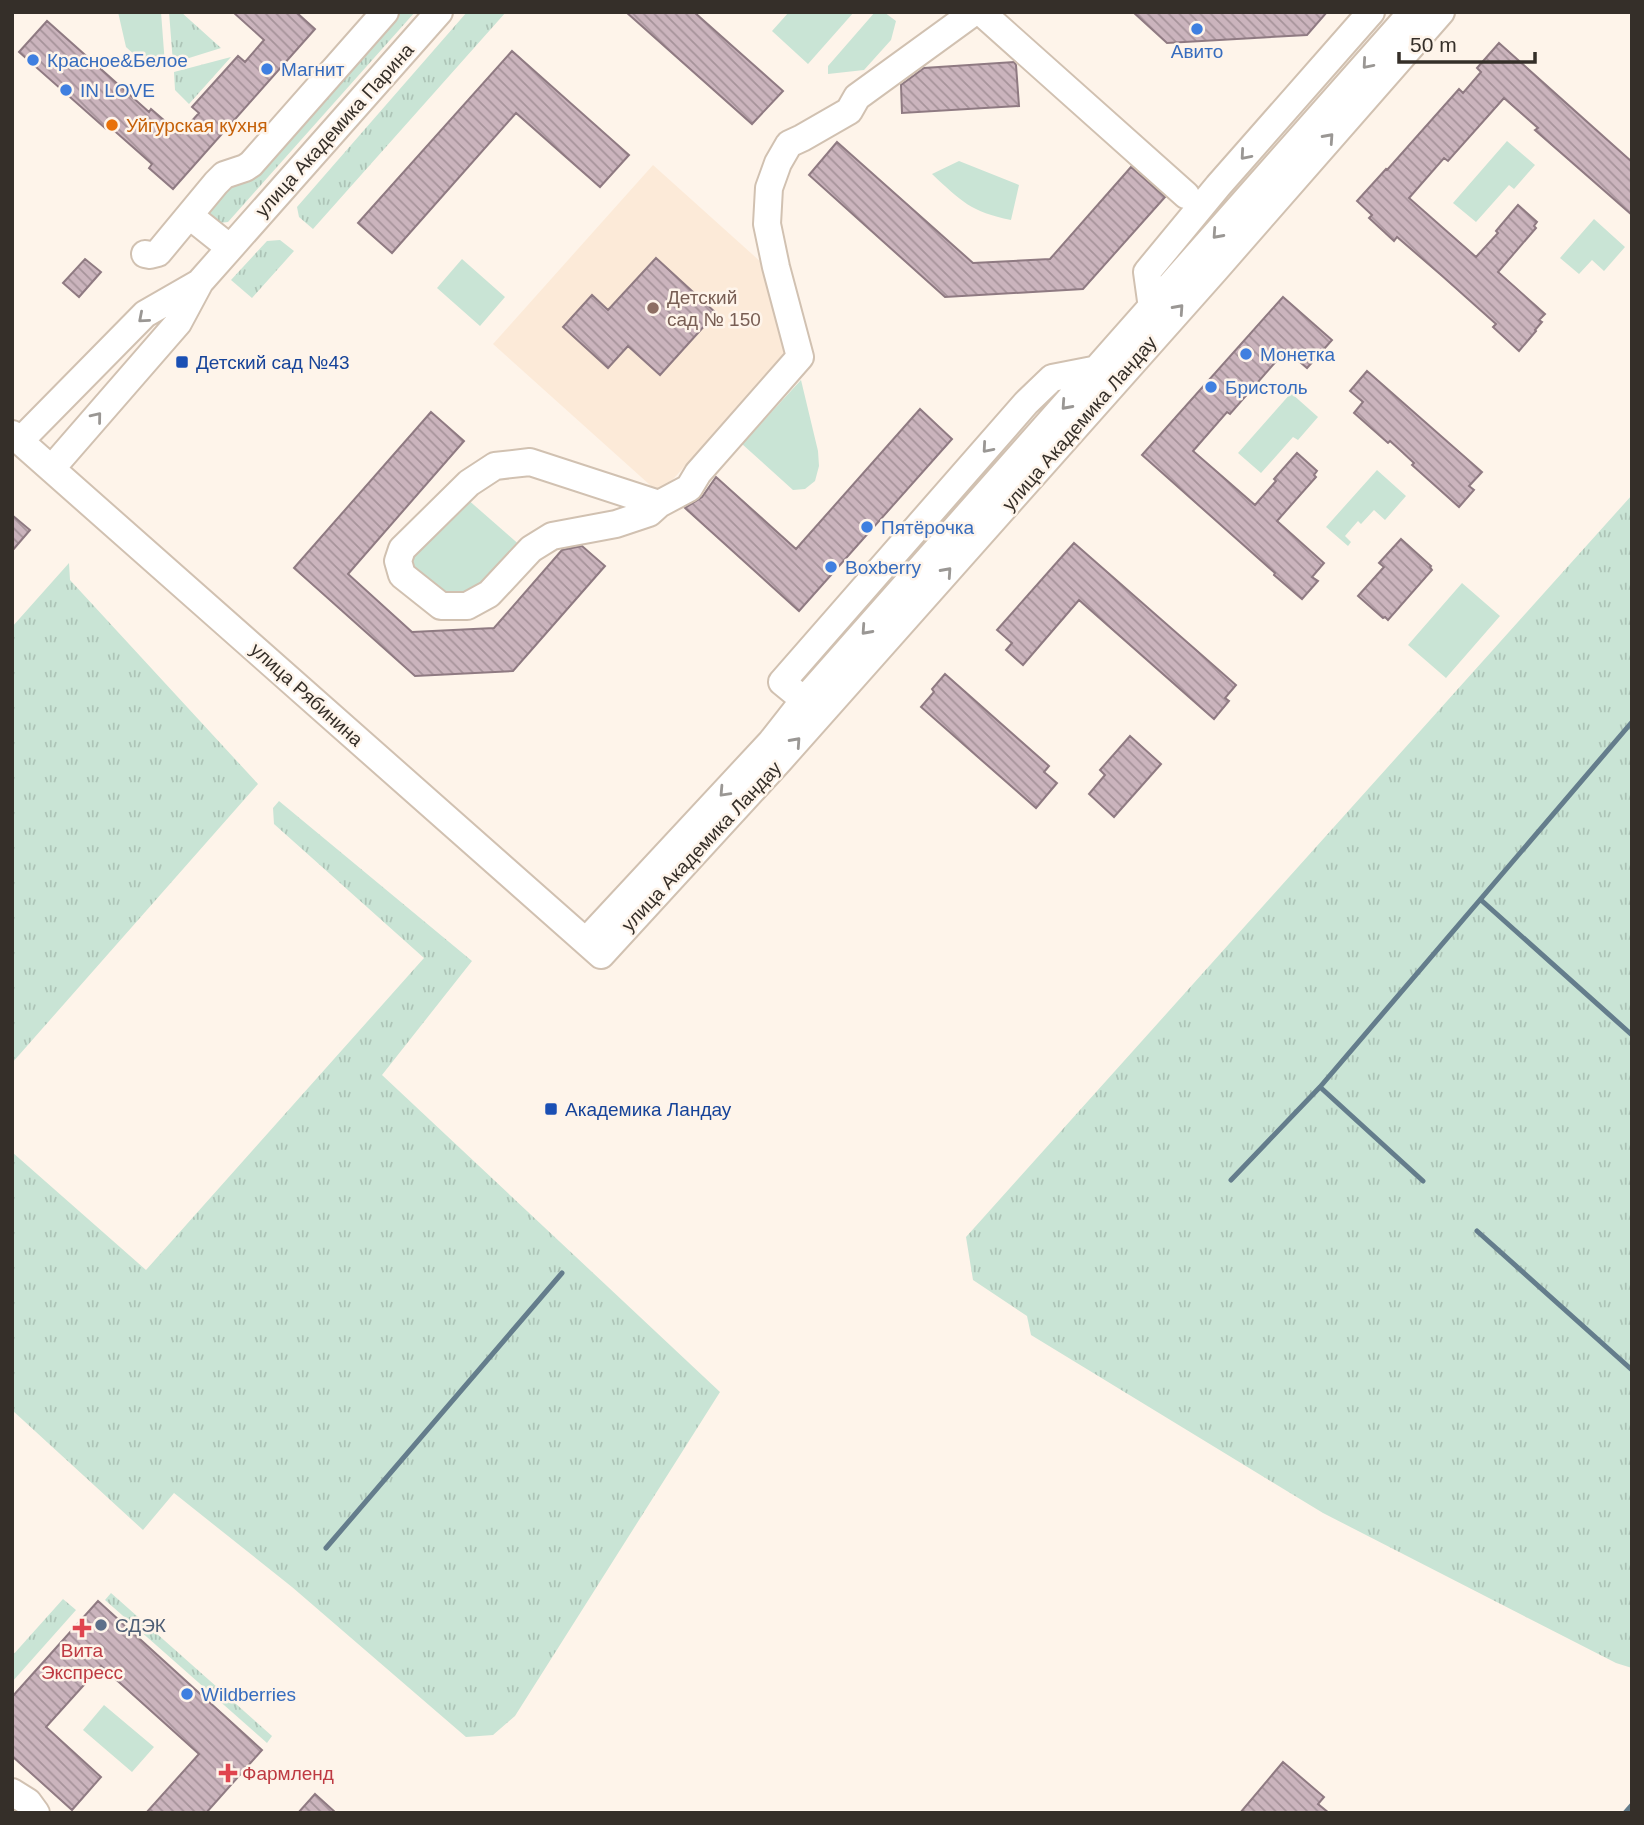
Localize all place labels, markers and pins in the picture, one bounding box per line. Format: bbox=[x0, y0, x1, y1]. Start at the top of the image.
marker: Авито bbox=[1189, 21, 1205, 37]
place label: Авито bbox=[1171, 41, 1223, 62]
place label: Красное&Белое bbox=[47, 50, 188, 71]
marker: Красное&Белое bbox=[25, 52, 41, 68]
place label: Магнит bbox=[281, 59, 345, 80]
marker: Магнит bbox=[259, 61, 275, 77]
place label: IN LOVE bbox=[80, 80, 155, 101]
marker: IN LOVE bbox=[58, 82, 74, 98]
place label: Уйгурская кухня bbox=[126, 115, 268, 136]
marker: Уйгурская кухня bbox=[104, 117, 120, 133]
place label: Детский сад № 150 bbox=[667, 287, 761, 330]
marker: Детский сад № 150 bbox=[645, 300, 661, 316]
place label: Монетка bbox=[1260, 344, 1335, 365]
marker: Монетка bbox=[1238, 346, 1254, 362]
place label: Детский сад №43 bbox=[196, 352, 350, 373]
marker: Детский сад №43 bbox=[174, 354, 190, 370]
place label: Бристоль bbox=[1225, 377, 1308, 398]
marker: Бристоль bbox=[1203, 379, 1219, 395]
place label: Пятёрочка bbox=[881, 517, 975, 538]
marker: Пятёрочка bbox=[859, 519, 875, 535]
place label: Boxberry bbox=[845, 557, 922, 578]
marker: Boxberry bbox=[823, 559, 839, 575]
place label: Академика Ландау bbox=[565, 1099, 732, 1120]
marker: Академика Ландау bbox=[543, 1101, 559, 1117]
place label: СДЭК bbox=[115, 1615, 166, 1636]
marker: СДЭК bbox=[93, 1617, 109, 1633]
marker: Вита Экспресс bbox=[74, 1620, 90, 1636]
place label: Вита Экспресс bbox=[41, 1640, 123, 1683]
place label: Wildberries bbox=[201, 1684, 296, 1705]
marker: Wildberries bbox=[179, 1686, 195, 1702]
place label: Фармленд bbox=[242, 1763, 334, 1784]
marker: Фармленд bbox=[220, 1765, 236, 1781]

